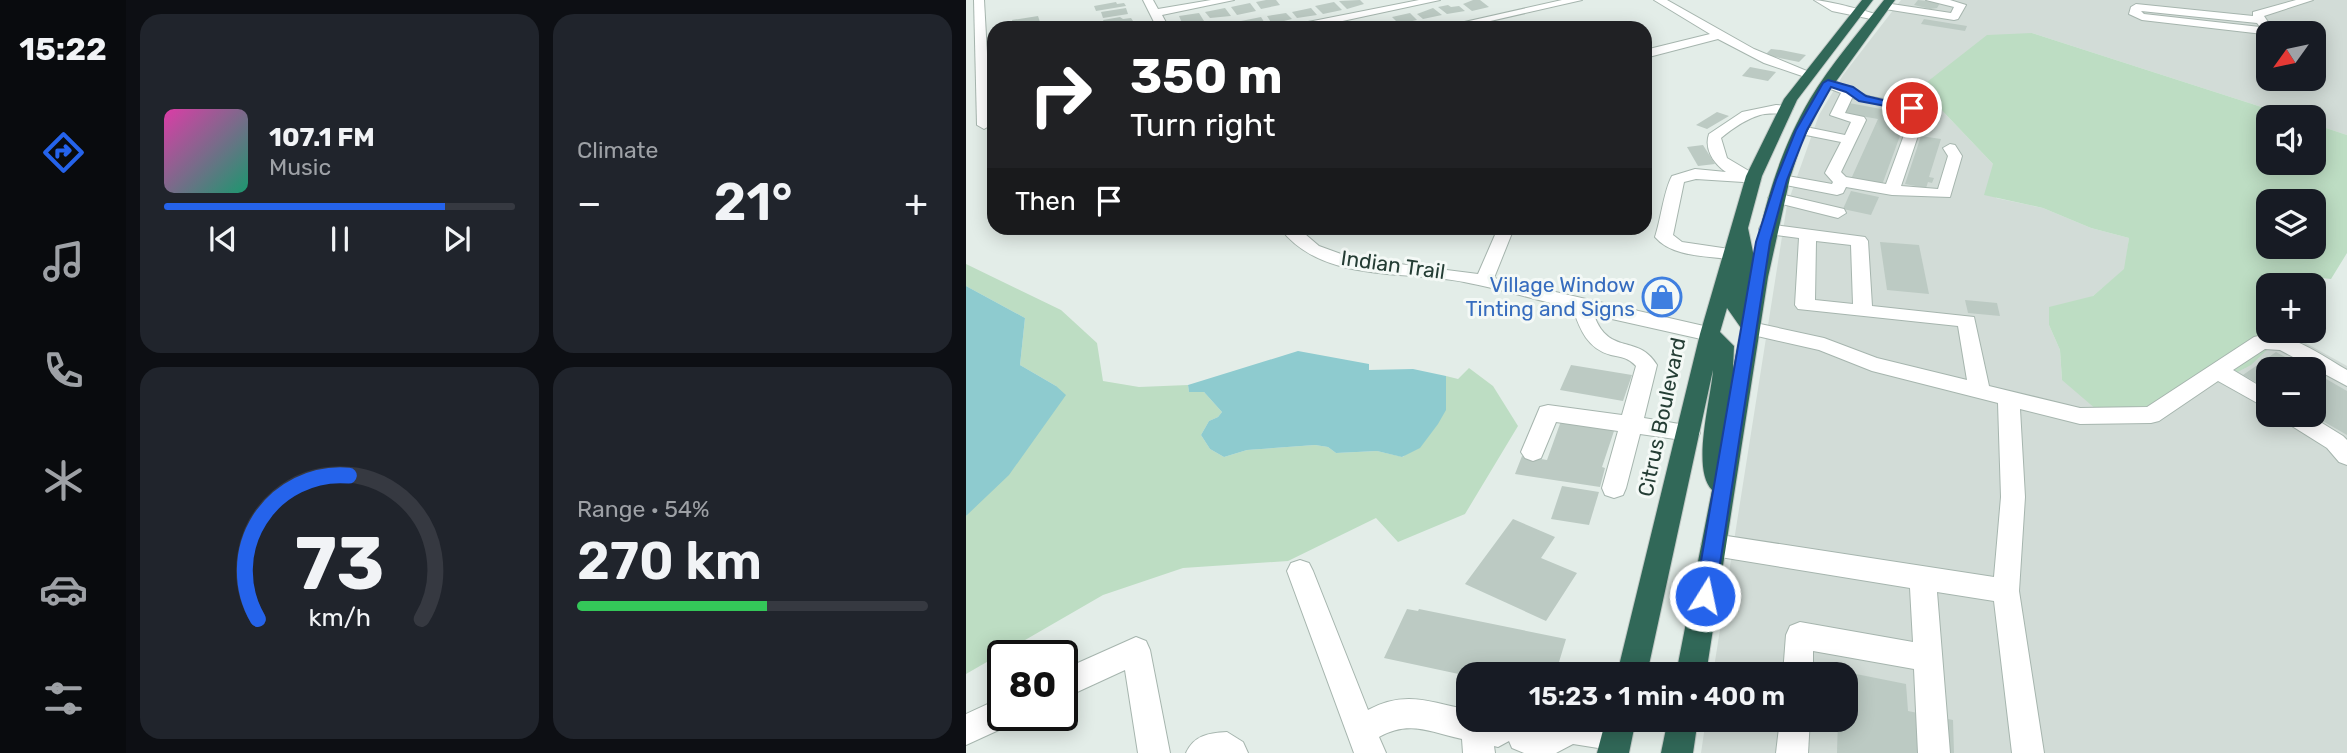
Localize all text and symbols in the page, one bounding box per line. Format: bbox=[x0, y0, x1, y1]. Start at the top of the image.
north arrow bbox=[2256, 21, 2326, 91]
map controls bbox=[2256, 21, 2326, 427]
text: 15:22 bbox=[19, 30, 107, 68]
text: 350 m bbox=[1130, 47, 1283, 105]
icon: right bbox=[1015, 49, 1106, 140]
pin bbox=[1882, 78, 1942, 138]
icon: arrive bbox=[1893, 89, 1931, 127]
button: sound bbox=[2256, 105, 2326, 175]
text: Turn right bbox=[1130, 106, 1275, 144]
text: 107.1 FM bbox=[269, 122, 375, 153]
icon: directions bbox=[39, 128, 88, 177]
text: Climate bbox=[577, 136, 658, 164]
text: Music bbox=[269, 153, 331, 181]
text: 21° bbox=[714, 171, 792, 233]
text: − bbox=[577, 180, 602, 226]
text: + bbox=[904, 180, 928, 226]
icon: arrive bbox=[1090, 182, 1128, 220]
text: Then bbox=[1015, 186, 1076, 217]
button: layers bbox=[2256, 189, 2326, 259]
icon: previous bbox=[204, 220, 242, 258]
icon: pause bbox=[321, 220, 359, 258]
icon: next bbox=[438, 220, 476, 258]
icon: music bbox=[39, 237, 88, 286]
street label: Indian Trail bbox=[1339, 245, 1447, 284]
place label: Village Window Tinting and Signs bbox=[1465, 272, 1635, 321]
button: + bbox=[2256, 273, 2326, 343]
shop icon: Village Window Tinting and Signs bbox=[1641, 276, 1683, 318]
street label: Citrus Boulevard bbox=[1632, 335, 1691, 499]
icon: phone bbox=[39, 346, 88, 395]
button: − bbox=[2256, 357, 2326, 427]
icon: climate bbox=[39, 456, 88, 505]
text: Range · 54% bbox=[577, 495, 710, 523]
text: 73 bbox=[295, 521, 384, 607]
text: 270 km bbox=[577, 530, 762, 592]
position arrow bbox=[1668, 559, 1742, 633]
icon: car bbox=[39, 565, 88, 614]
text: km/h bbox=[308, 603, 371, 632]
speed limit sign: 80 bbox=[987, 640, 1078, 731]
icon: filters bbox=[39, 674, 88, 723]
text: 15:23 · 1 min · 400 m bbox=[1529, 681, 1785, 712]

